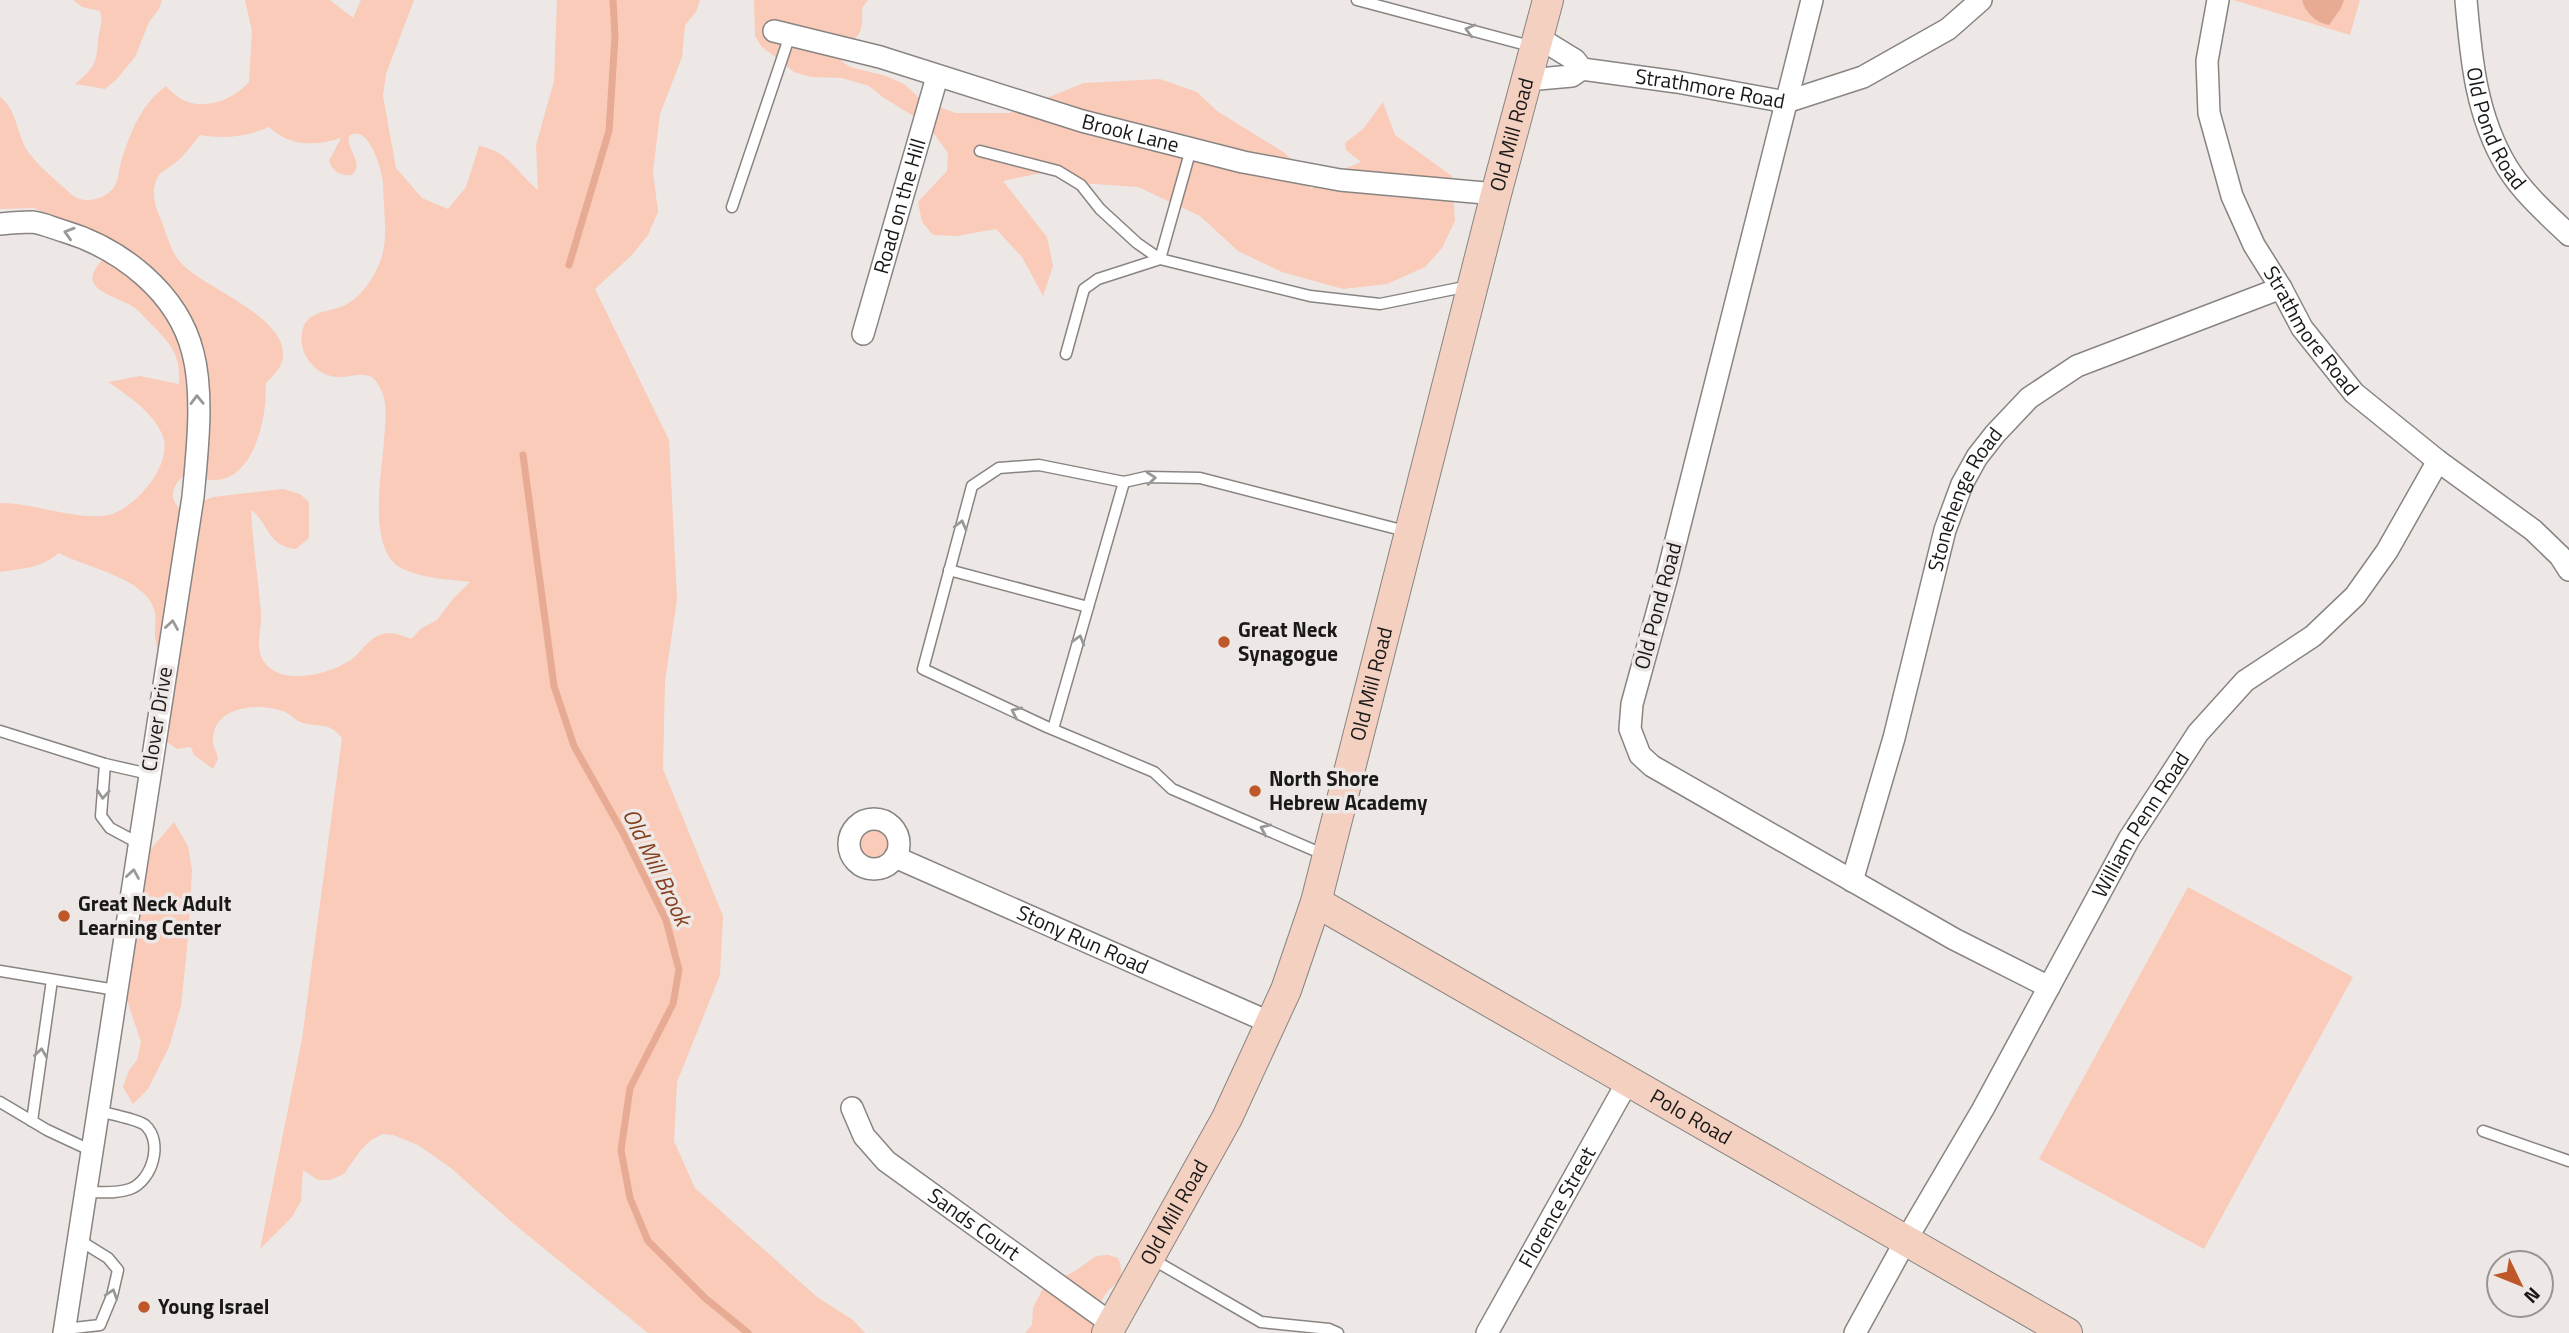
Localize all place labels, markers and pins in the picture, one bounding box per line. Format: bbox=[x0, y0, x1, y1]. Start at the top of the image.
place label: Great Neck Synagogue bbox=[1238, 613, 1338, 669]
marker: Great Neck Synagogue bbox=[1216, 634, 1232, 650]
place label: North Shore Hebrew Academy bbox=[1269, 762, 1428, 818]
marker: North Shore Hebrew Academy bbox=[1247, 783, 1263, 799]
place label: Great Neck Adult Learning Center bbox=[78, 887, 232, 943]
marker: Great Neck Adult Learning Center bbox=[56, 908, 72, 924]
place label: Young Israel bbox=[158, 1290, 269, 1322]
marker: Young Israel bbox=[136, 1299, 152, 1315]

